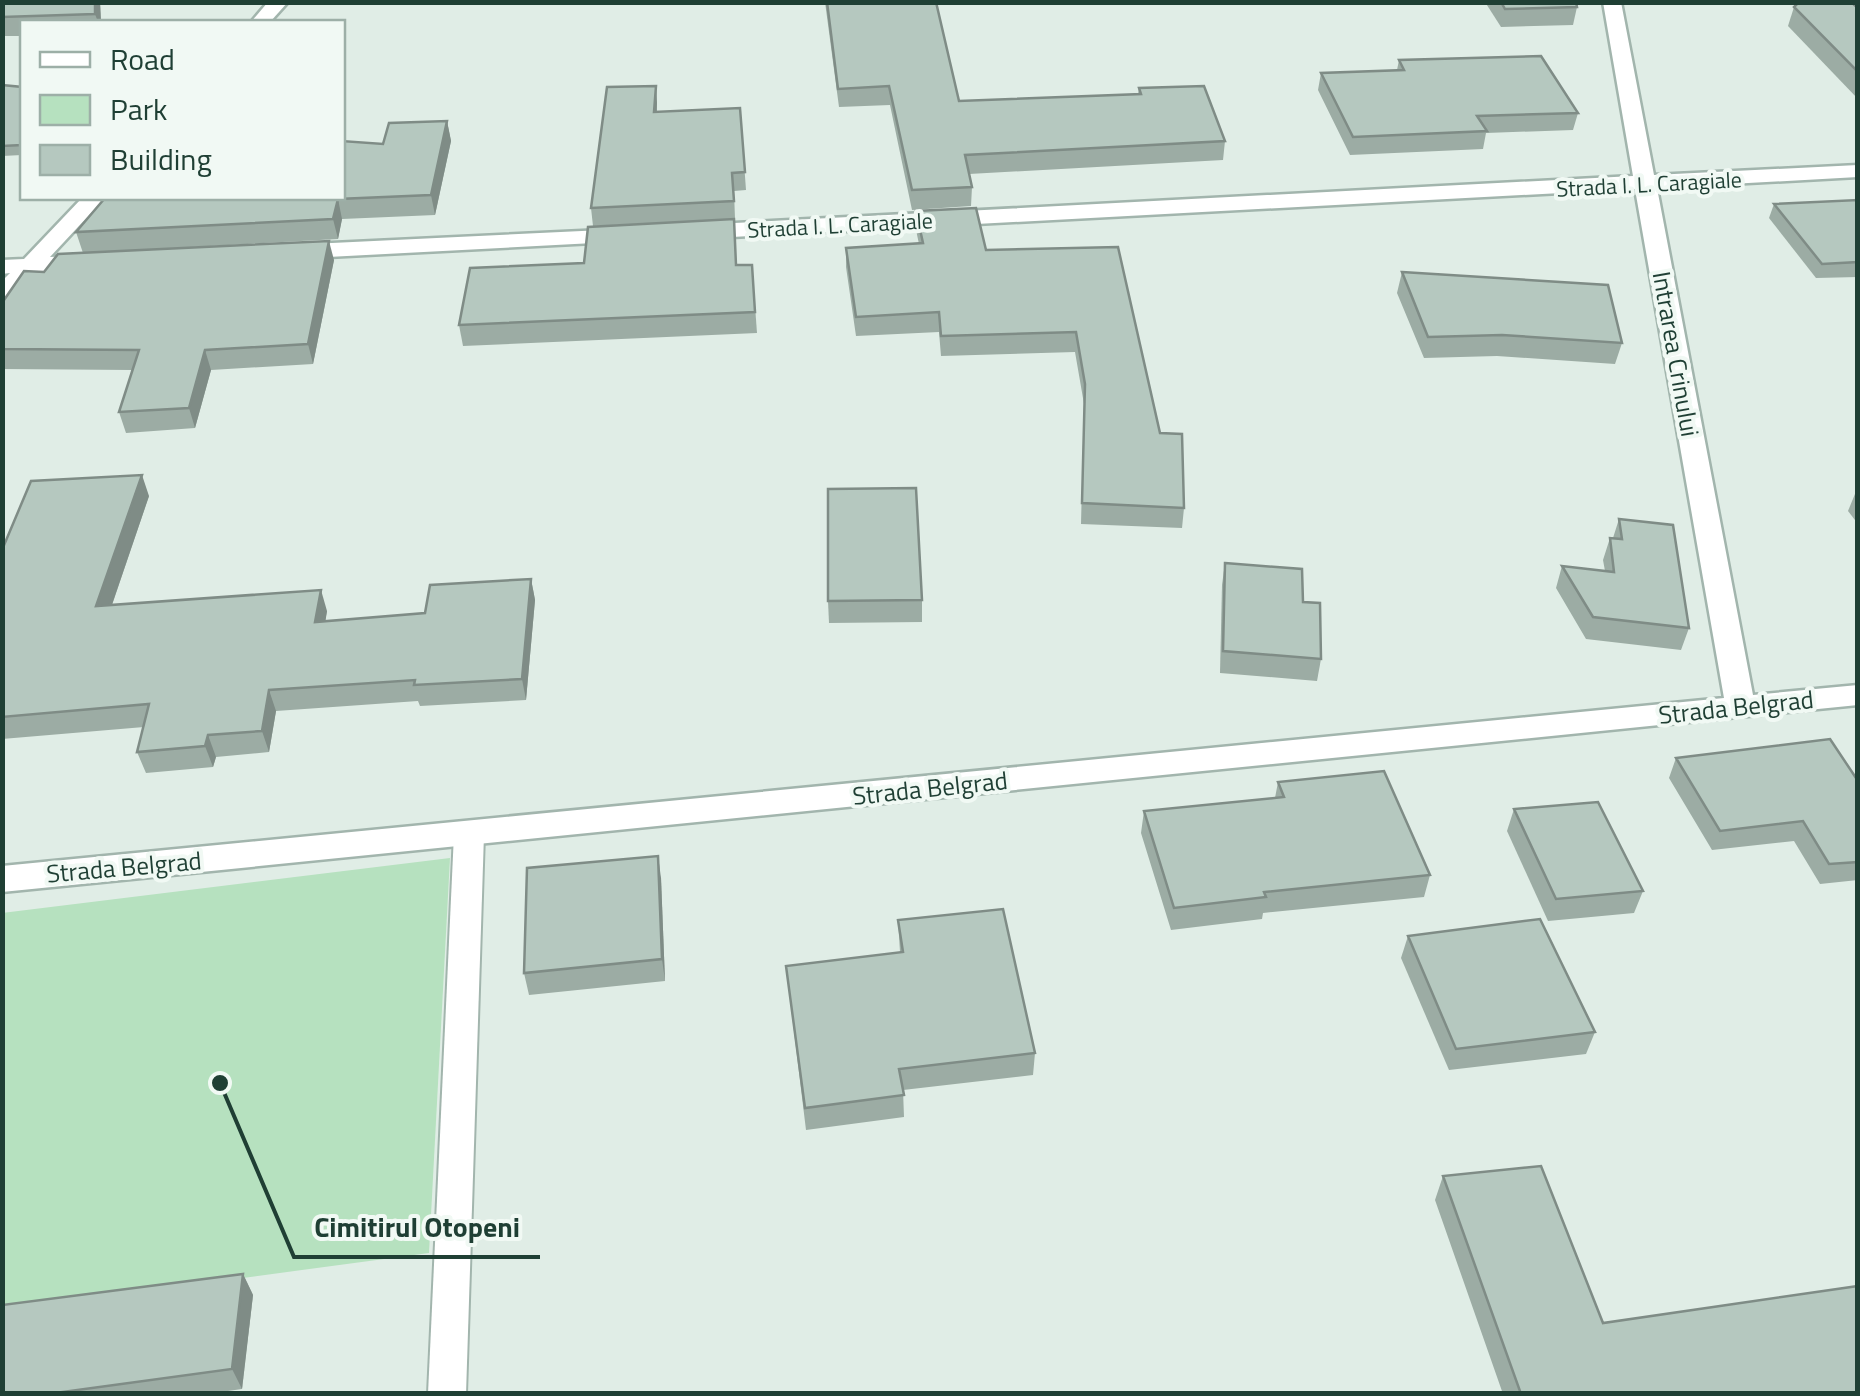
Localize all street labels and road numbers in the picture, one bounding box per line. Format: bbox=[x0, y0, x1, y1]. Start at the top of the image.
street label: Strada I. L. Caragiale bbox=[1555, 162, 1743, 206]
street label: Strada I. L. Caragiale bbox=[746, 203, 934, 247]
street label: Intrarea Crinului bbox=[1643, 268, 1709, 440]
street label: Strada Belgrad bbox=[1657, 680, 1815, 734]
street label: Strada Belgrad bbox=[851, 761, 1009, 815]
street label: Strada Belgrad bbox=[45, 841, 203, 893]

